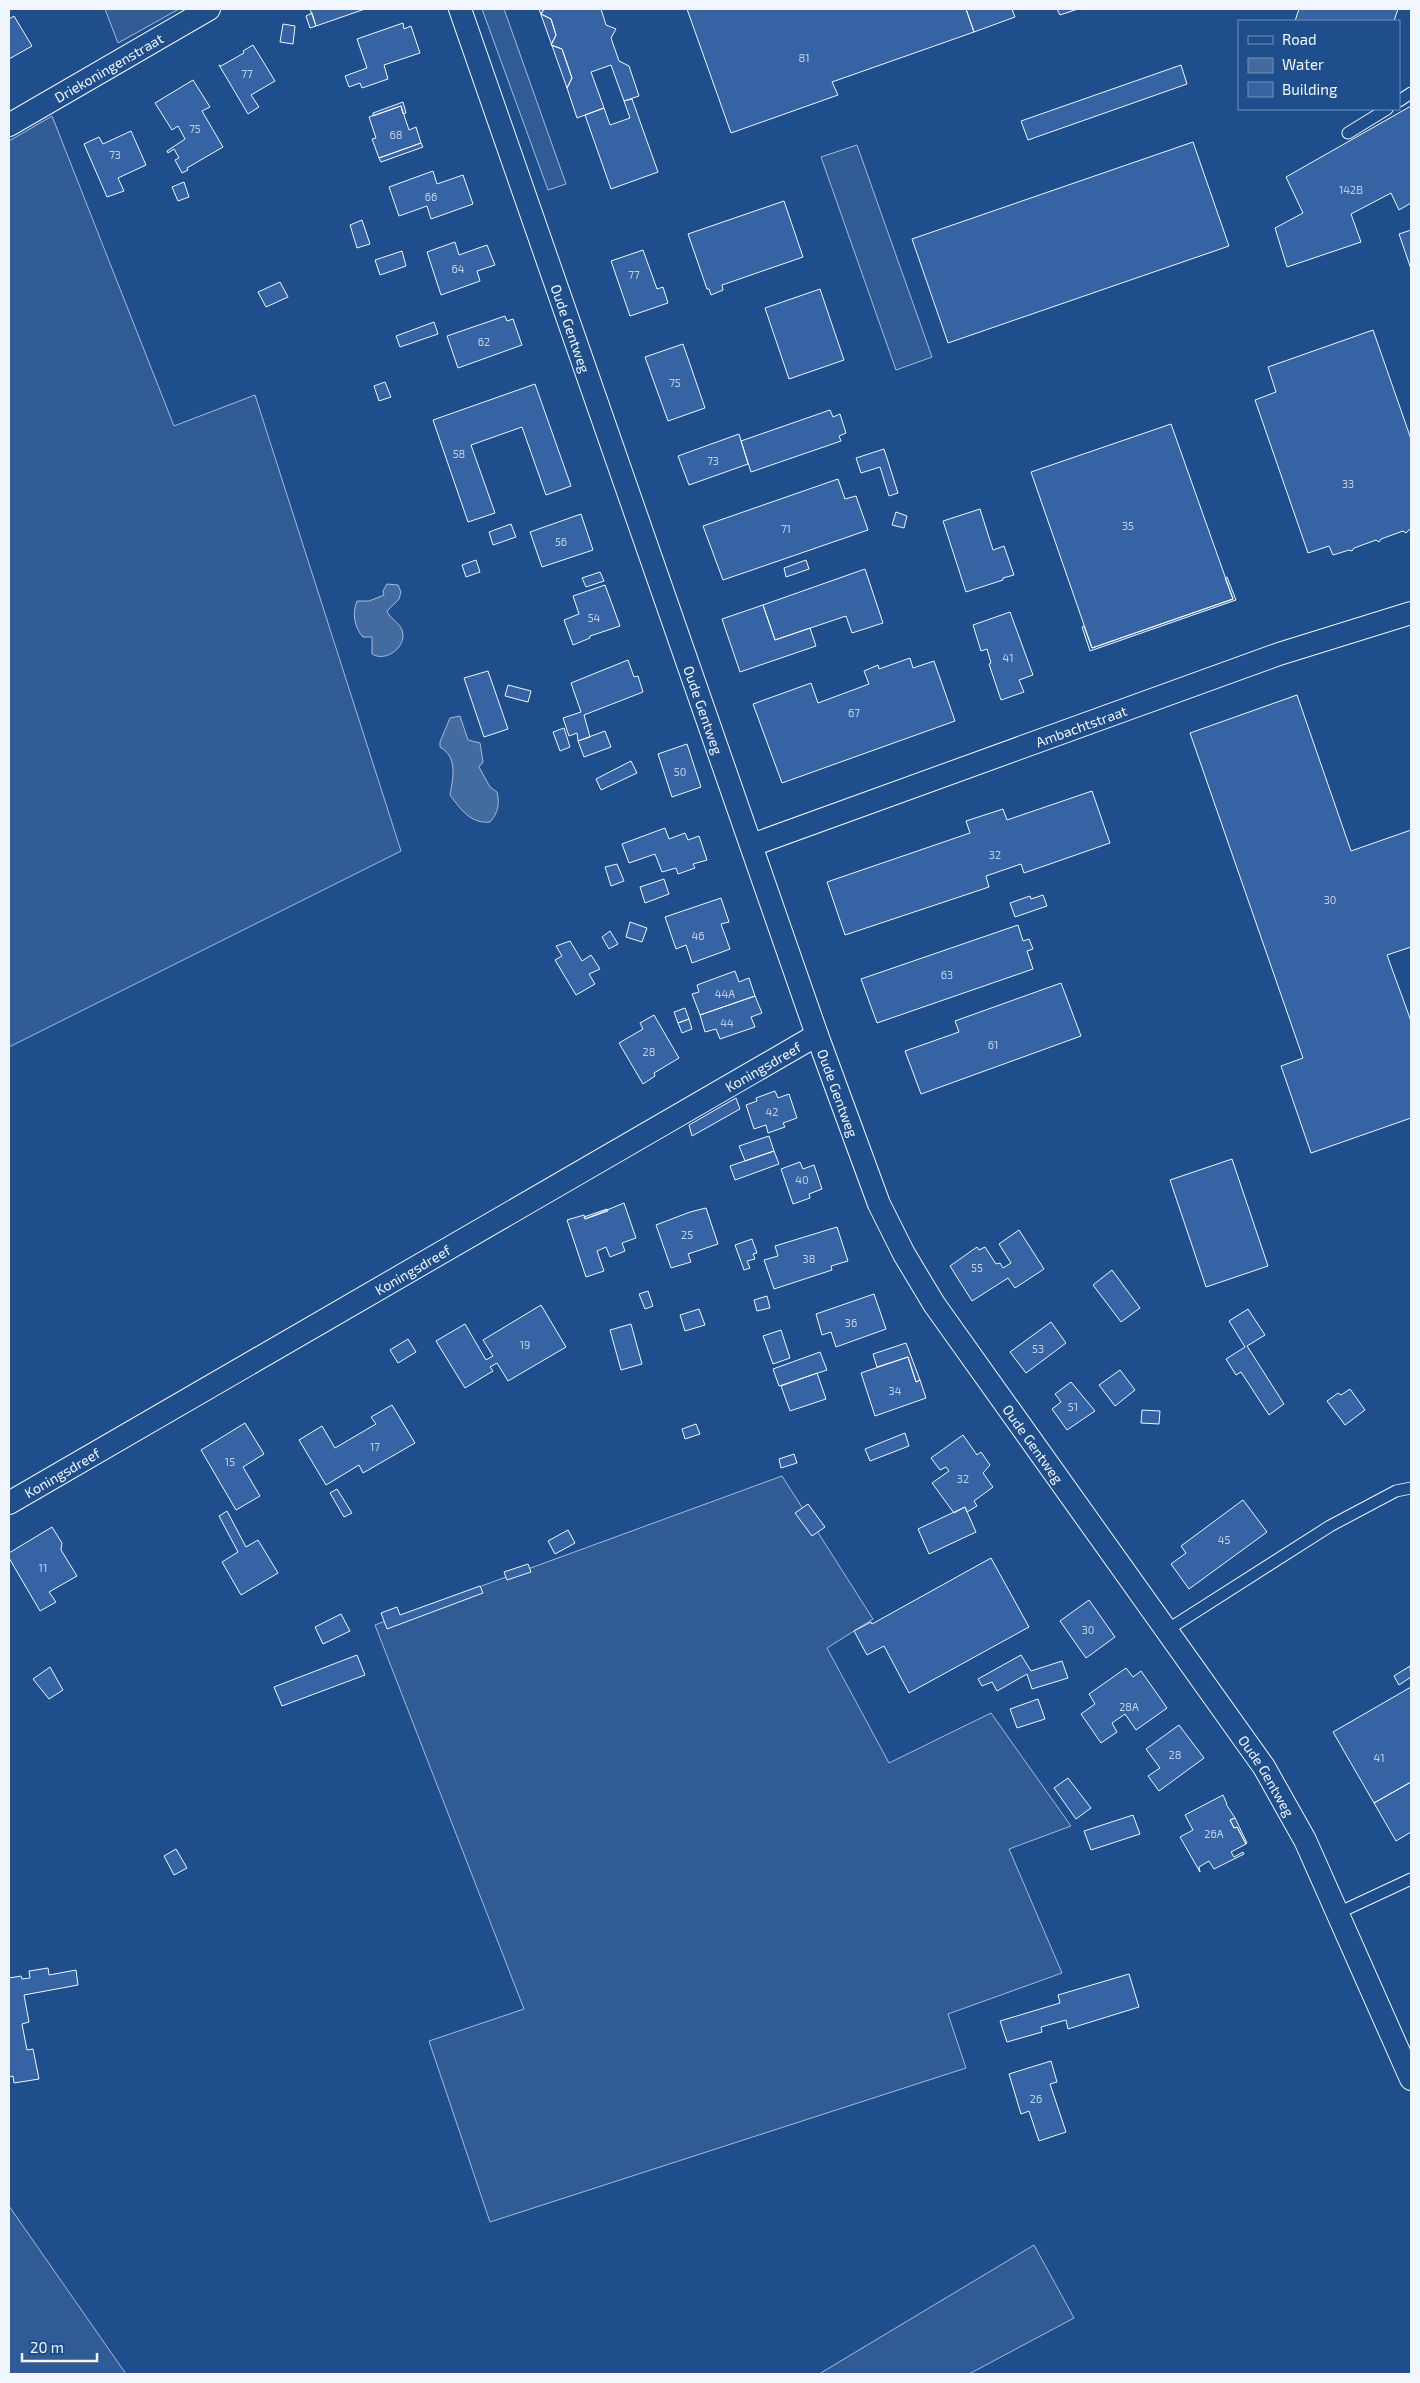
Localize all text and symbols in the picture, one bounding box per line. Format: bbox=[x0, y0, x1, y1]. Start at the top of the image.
legend bbox=[1238, 20, 1400, 110]
street label: Driekoningenstraat bbox=[51, 29, 166, 105]
text: Road bbox=[1282, 30, 1317, 48]
house number: 81 bbox=[798, 51, 810, 64]
text: Water bbox=[1282, 55, 1324, 73]
house number: 77 bbox=[241, 67, 253, 80]
text: Building bbox=[1282, 80, 1338, 98]
house number: 75 bbox=[189, 122, 201, 135]
house number: 68 bbox=[390, 128, 402, 141]
house number: 73 bbox=[109, 148, 121, 161]
house number: 142B bbox=[1339, 183, 1363, 196]
house number: 66 bbox=[425, 190, 437, 203]
house number: 64 bbox=[451, 262, 465, 275]
house number: 77 bbox=[628, 268, 640, 281]
street label: Oude Gentweg bbox=[548, 282, 594, 375]
house number: 62 bbox=[478, 335, 490, 348]
house number: 75 bbox=[669, 376, 681, 389]
house number: 58 bbox=[453, 447, 465, 460]
house number: 73 bbox=[707, 454, 719, 467]
house number: 33 bbox=[1342, 477, 1354, 490]
house number: 35 bbox=[1122, 519, 1134, 532]
house number: 71 bbox=[781, 522, 791, 535]
house number: 56 bbox=[555, 535, 567, 548]
house number: 54 bbox=[588, 611, 601, 624]
house number: 41 bbox=[1002, 651, 1014, 664]
street label: Oude Gentweg bbox=[681, 663, 727, 757]
street label: Ambachtstraat bbox=[1033, 701, 1129, 750]
house number: 67 bbox=[848, 706, 860, 719]
house number: 50 bbox=[674, 765, 686, 778]
house number: 32 bbox=[989, 848, 1001, 861]
house number: 30 bbox=[1324, 893, 1336, 906]
house number: 46 bbox=[691, 929, 705, 942]
house number: 63 bbox=[941, 968, 953, 981]
house number: 44A bbox=[715, 987, 735, 1000]
house number: 44 bbox=[720, 1016, 734, 1029]
street label: Koningsdreef bbox=[722, 1038, 804, 1095]
house number: 61 bbox=[988, 1038, 998, 1051]
house number: 28 bbox=[643, 1045, 655, 1058]
street label: Oude Gentweg bbox=[814, 1046, 862, 1140]
house number: 42 bbox=[766, 1105, 778, 1118]
house number: 40 bbox=[795, 1173, 809, 1186]
house number: 25 bbox=[681, 1228, 693, 1241]
street label: Koningsdreef bbox=[371, 1241, 454, 1298]
house number: 38 bbox=[803, 1252, 815, 1265]
house number: 55 bbox=[971, 1261, 983, 1274]
house number: 36 bbox=[845, 1316, 857, 1329]
house number: 19 bbox=[520, 1338, 530, 1351]
house number: 53 bbox=[1032, 1342, 1044, 1355]
house number: 34 bbox=[889, 1384, 902, 1397]
house number: 51 bbox=[1068, 1400, 1078, 1413]
street label: Oude Gentweg bbox=[1000, 1401, 1067, 1486]
house number: 17 bbox=[370, 1440, 380, 1453]
street label: Koningsdreef bbox=[21, 1444, 103, 1501]
house number: 15 bbox=[225, 1455, 235, 1468]
house number: 32 bbox=[957, 1472, 969, 1485]
house number: 45 bbox=[1218, 1533, 1230, 1546]
house number: 11 bbox=[39, 1561, 47, 1574]
house number: 30 bbox=[1082, 1623, 1094, 1636]
house number: 28A bbox=[1119, 1700, 1139, 1713]
street label: Oude Gentweg bbox=[1235, 1732, 1299, 1819]
house number: 28 bbox=[1169, 1748, 1181, 1761]
house number: 41 bbox=[1373, 1751, 1385, 1764]
house number: 26A bbox=[1204, 1827, 1224, 1840]
house number: 26 bbox=[1030, 2092, 1042, 2105]
scale bar bbox=[22, 2330, 98, 2362]
text: 20 m bbox=[30, 2338, 64, 2356]

